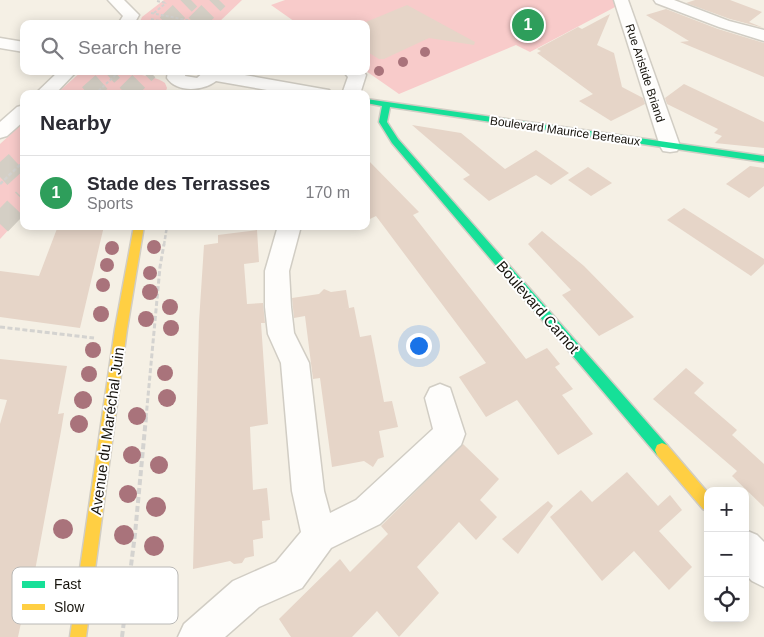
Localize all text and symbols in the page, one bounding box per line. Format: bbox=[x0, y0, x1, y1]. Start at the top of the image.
pin: 1 bbox=[512, 6, 544, 44]
search box bbox=[20, 20, 370, 75]
street label: Rue Aristide Briand bbox=[622, 22, 668, 124]
icon: search bbox=[38, 34, 66, 62]
text: Search here bbox=[78, 37, 182, 58]
text: Nearby bbox=[40, 111, 111, 134]
street label: Boulevard Maurice Berteaux bbox=[489, 114, 641, 148]
text: Stade des Terrasses bbox=[87, 173, 270, 194]
text: 1 bbox=[52, 184, 60, 201]
text: 170 m bbox=[306, 184, 350, 201]
text: Sports bbox=[87, 195, 133, 212]
street label: Boulevard Carnot bbox=[493, 257, 583, 357]
your location bbox=[406, 333, 432, 359]
street label: Avenue du Maréchal Juin bbox=[87, 346, 127, 516]
map controls bbox=[704, 487, 749, 622]
button: + bbox=[704, 487, 749, 532]
button: − bbox=[704, 532, 749, 577]
legend bbox=[12, 567, 178, 624]
text: Fast bbox=[54, 576, 81, 592]
button: locate bbox=[704, 577, 749, 622]
text: Slow bbox=[54, 599, 85, 615]

